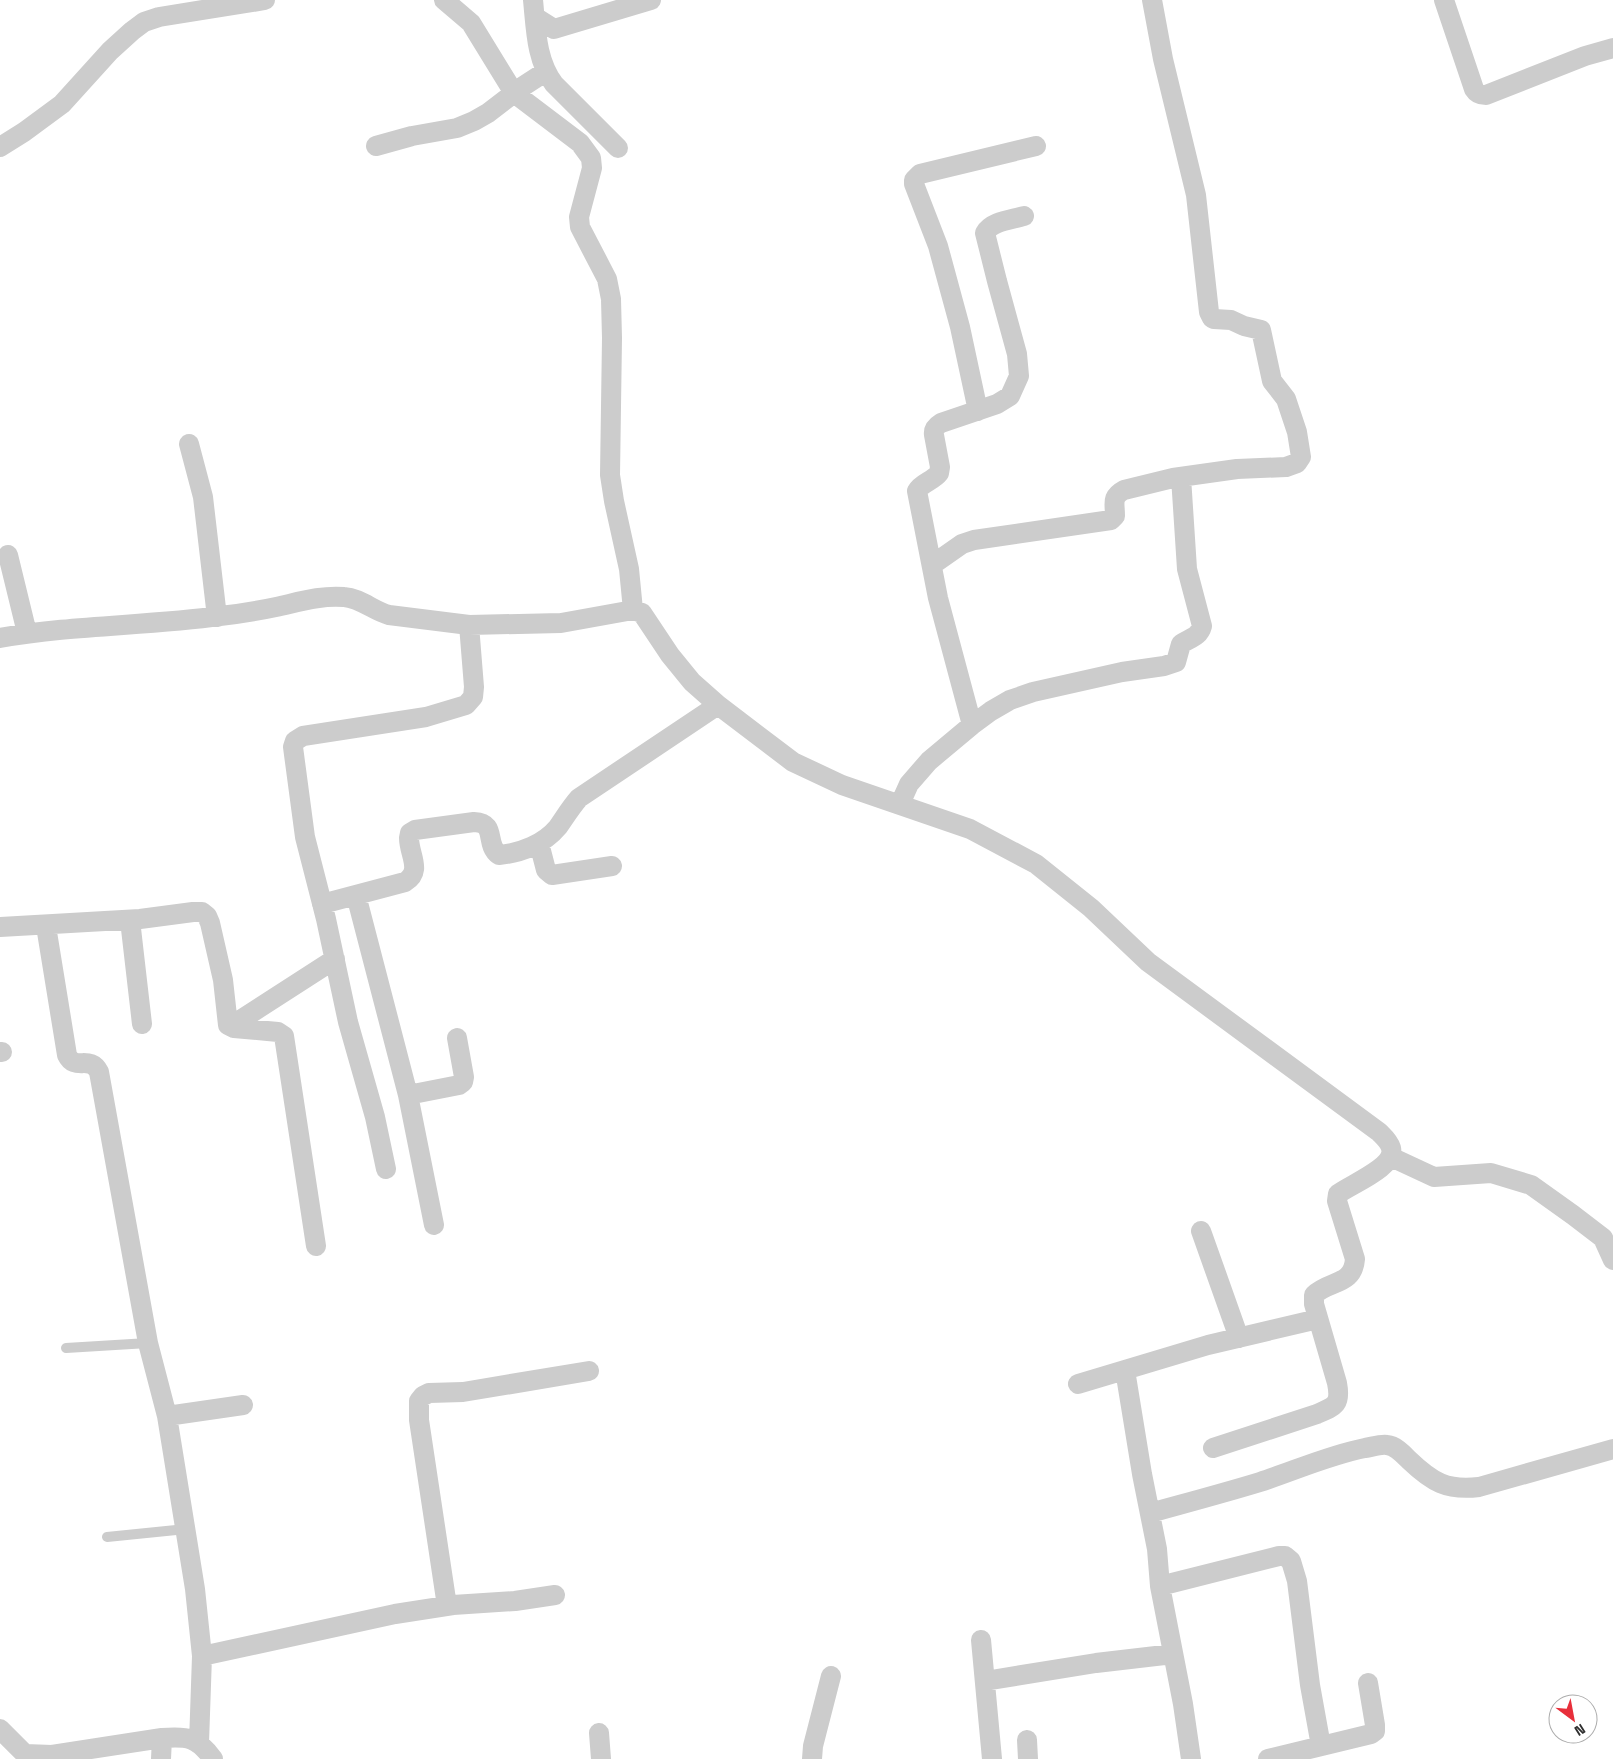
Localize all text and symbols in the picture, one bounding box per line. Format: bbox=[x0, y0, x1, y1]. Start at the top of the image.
north arrow bbox=[1548, 1694, 1598, 1744]
text: N bbox=[1571, 1720, 1589, 1740]

